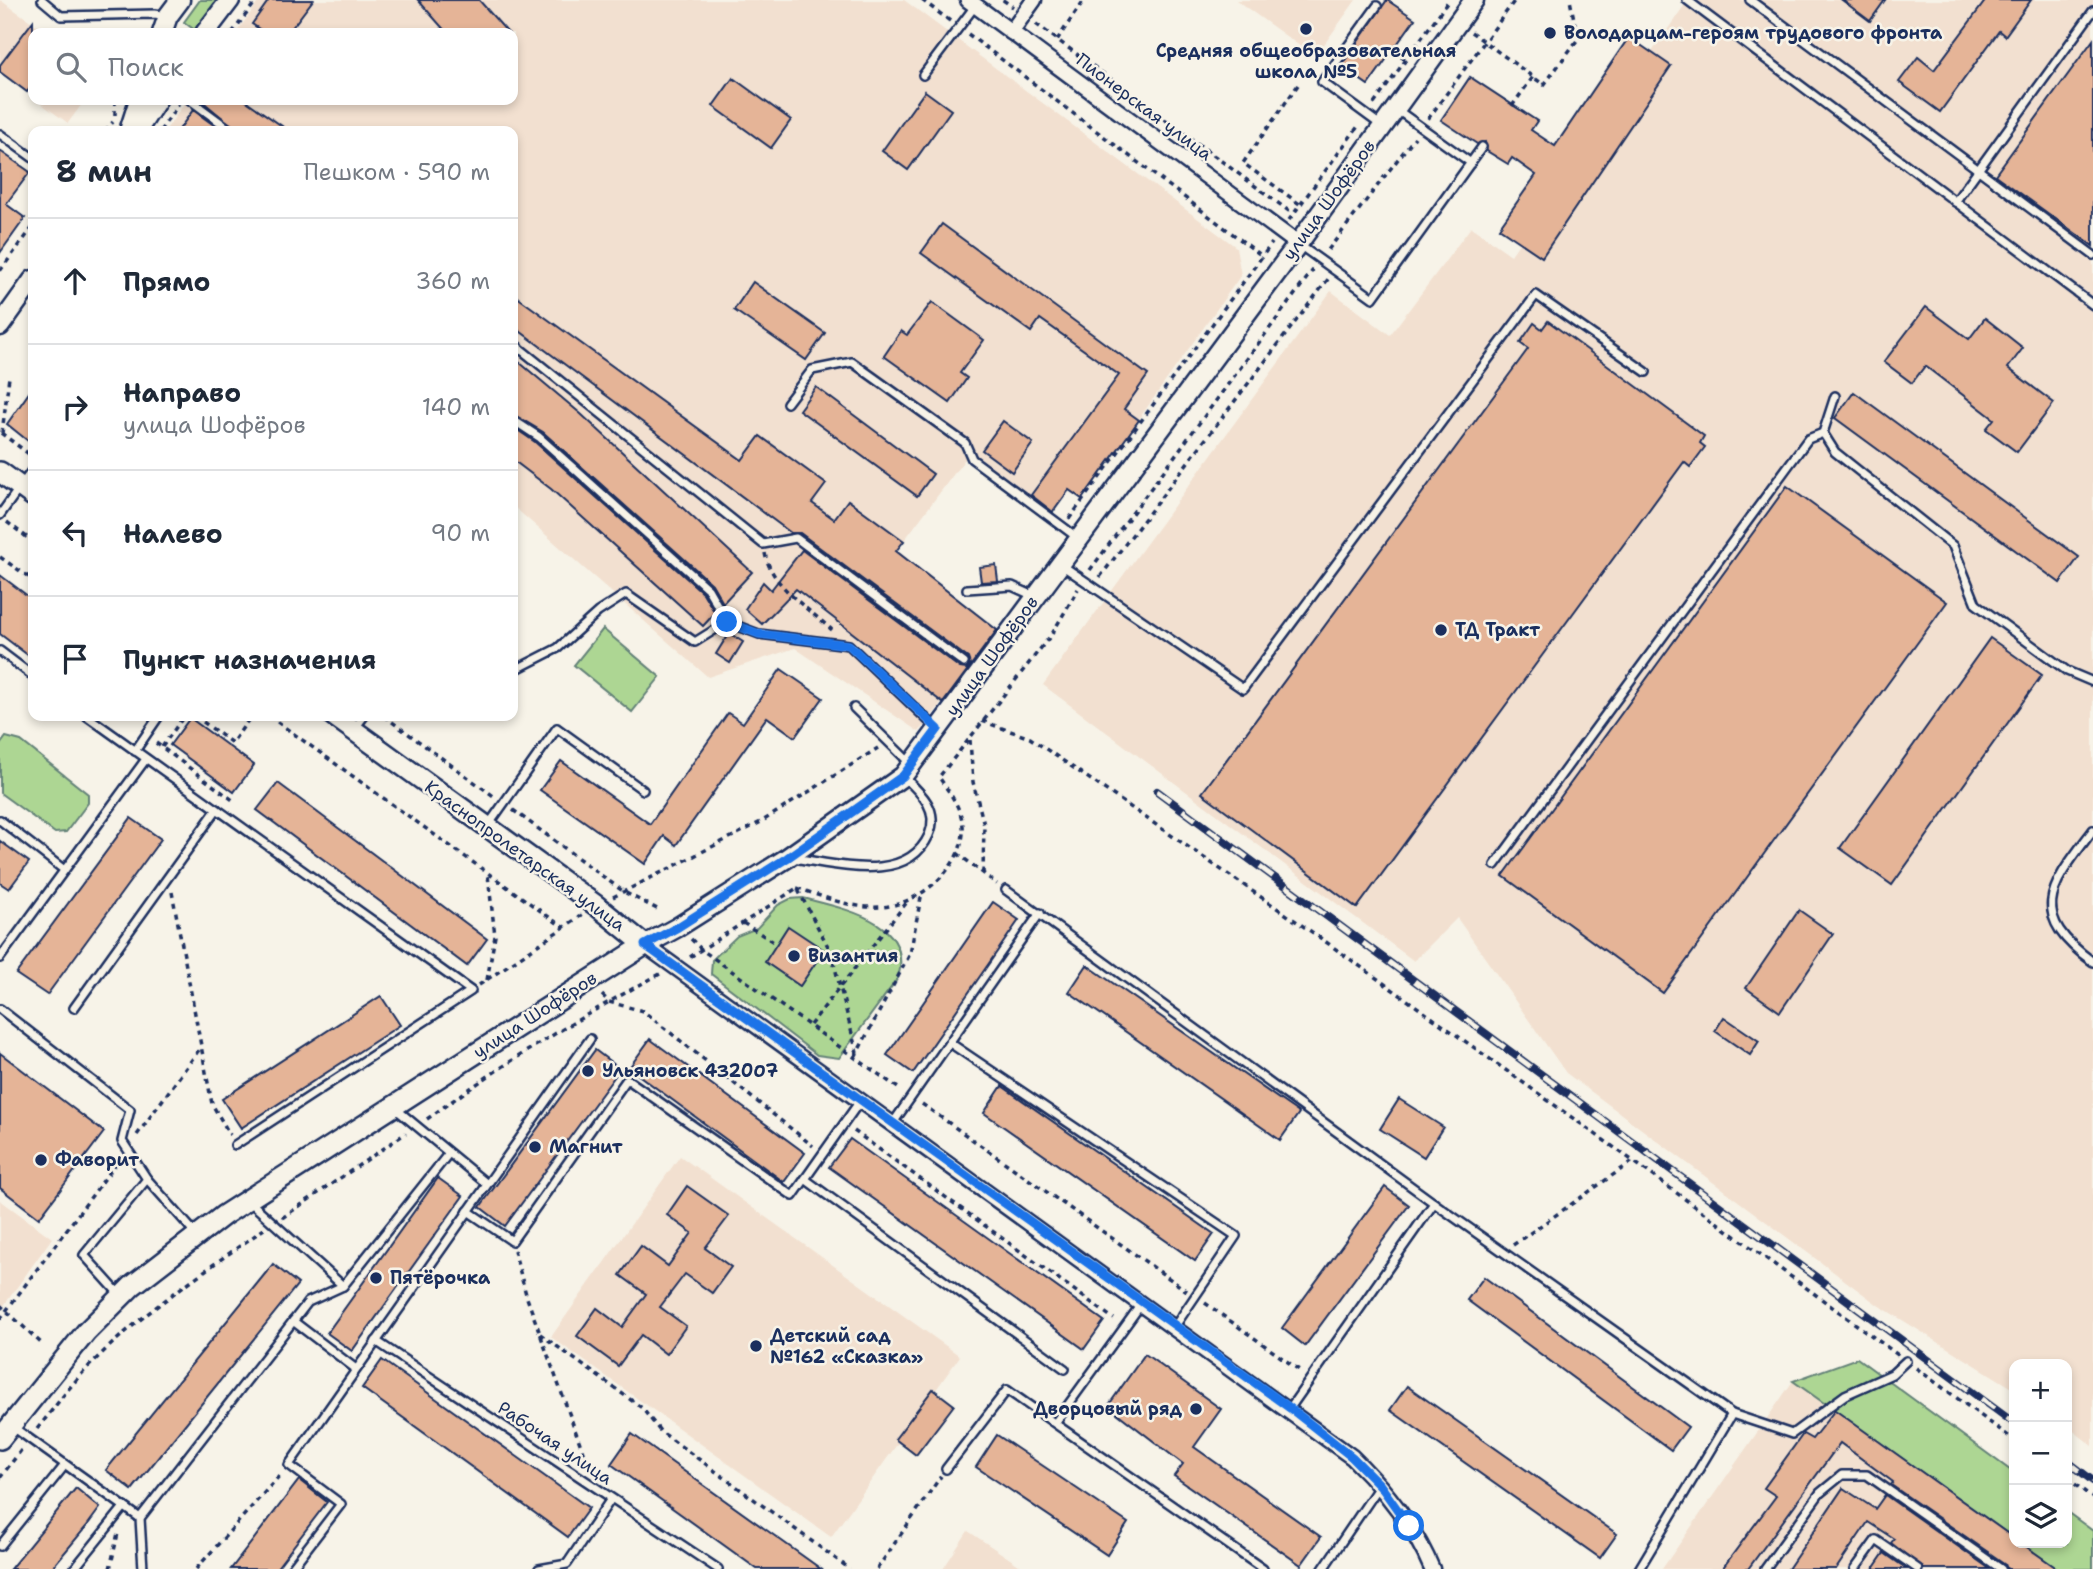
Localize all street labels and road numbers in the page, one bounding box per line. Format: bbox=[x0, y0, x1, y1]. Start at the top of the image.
street label: Пионерская улица bbox=[1071, 48, 1217, 166]
street label: улица Шофёров bbox=[1277, 135, 1381, 265]
street label: улица Шофёров bbox=[940, 591, 1044, 721]
street label: Краснопролетарская улица bbox=[420, 775, 630, 937]
street label: улица Шофёров bbox=[468, 966, 602, 1064]
street label: Рабочая улица bbox=[493, 1396, 617, 1490]

